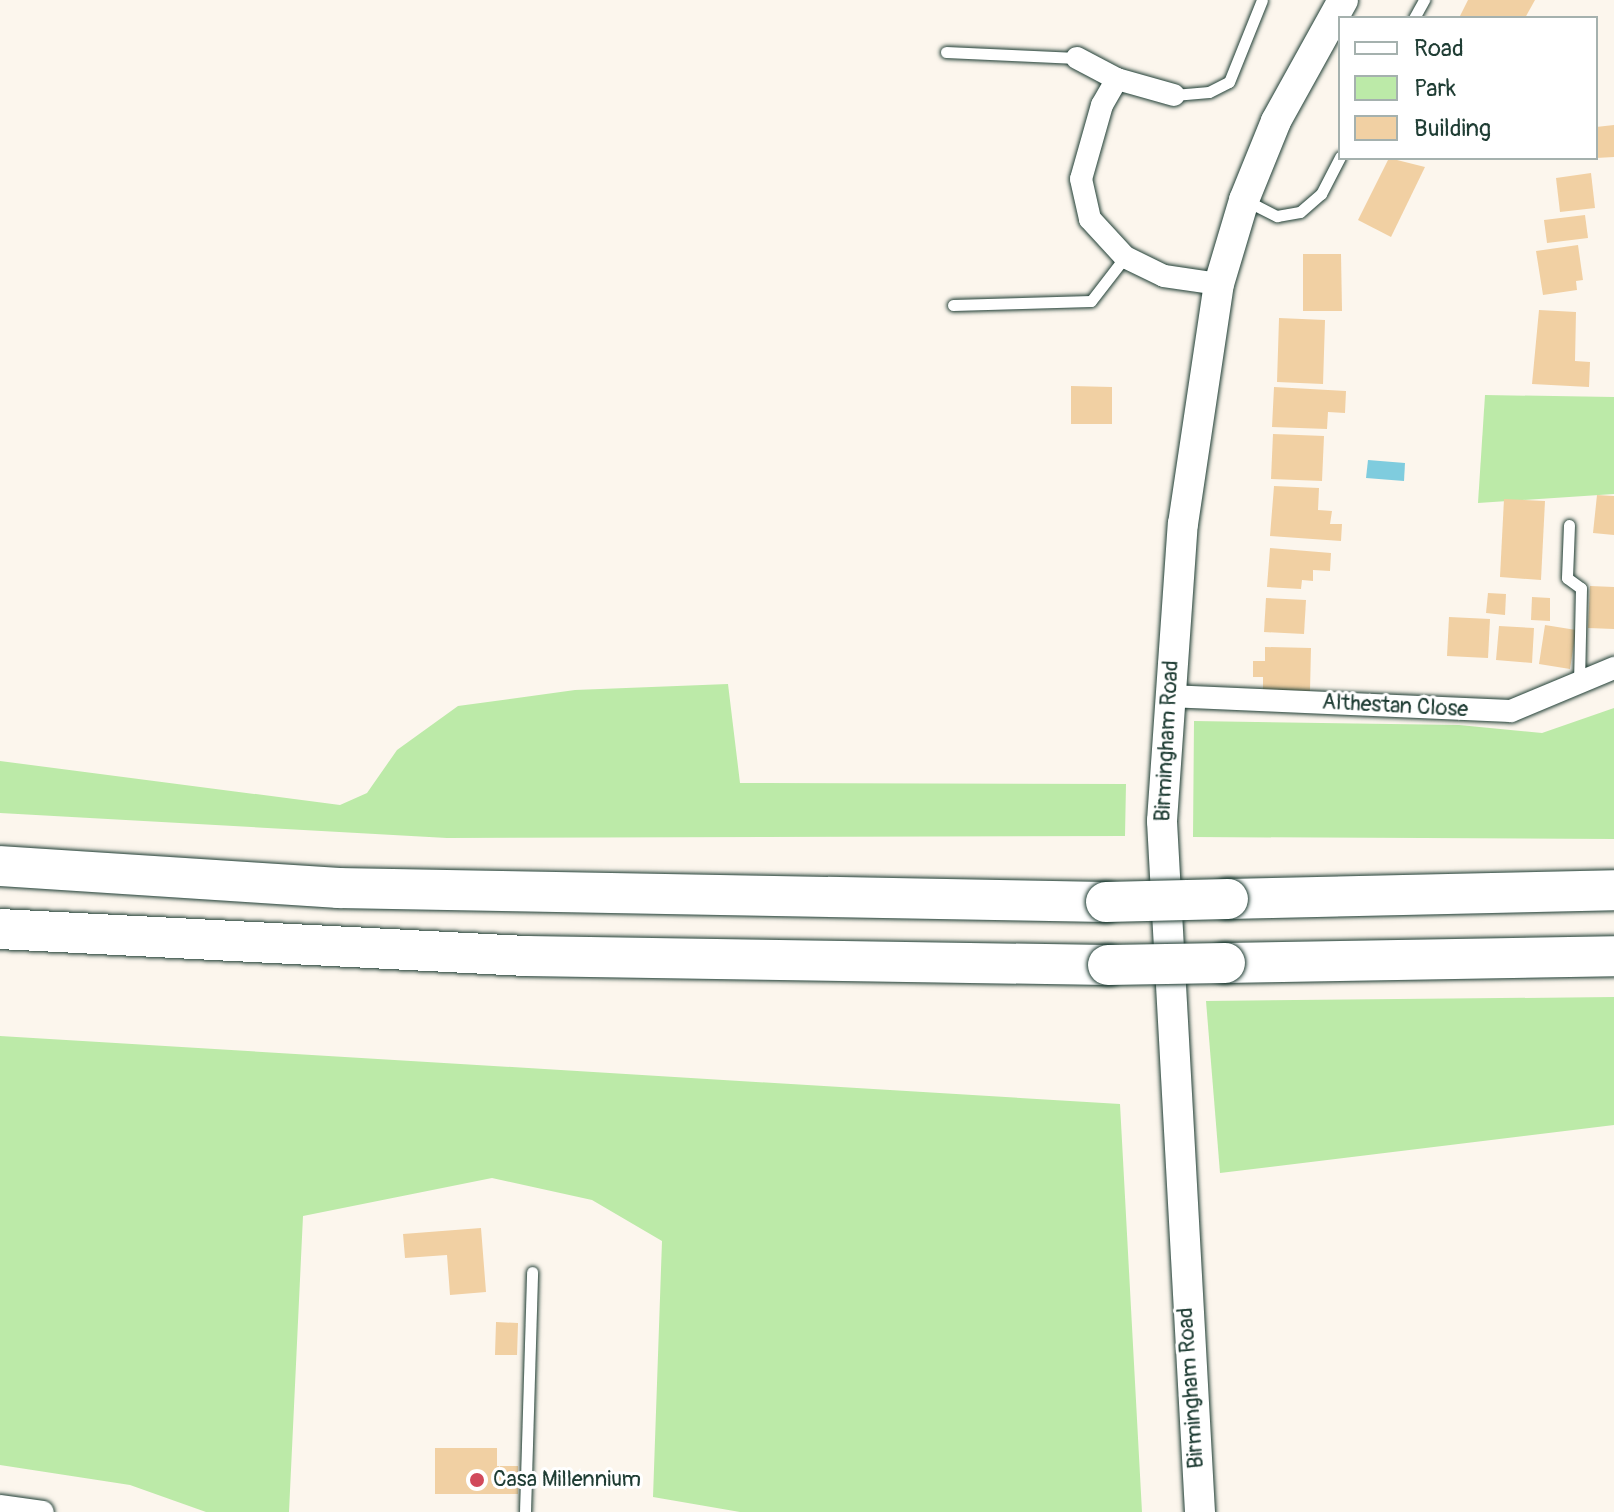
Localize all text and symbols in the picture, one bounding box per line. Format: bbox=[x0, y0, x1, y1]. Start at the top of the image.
legend bbox=[1338, 16, 1598, 160]
text: Road bbox=[1414, 34, 1464, 63]
text: Park bbox=[1414, 74, 1456, 103]
text: Building bbox=[1414, 114, 1491, 143]
street label: Birmingham Road bbox=[1150, 660, 1184, 822]
street label: Althestan Close bbox=[1321, 689, 1469, 723]
street label: Birmingham Road bbox=[1172, 1306, 1210, 1470]
place label: Casa Millennium bbox=[493, 1467, 641, 1493]
marker: Casa Millennium bbox=[468, 1471, 486, 1489]

